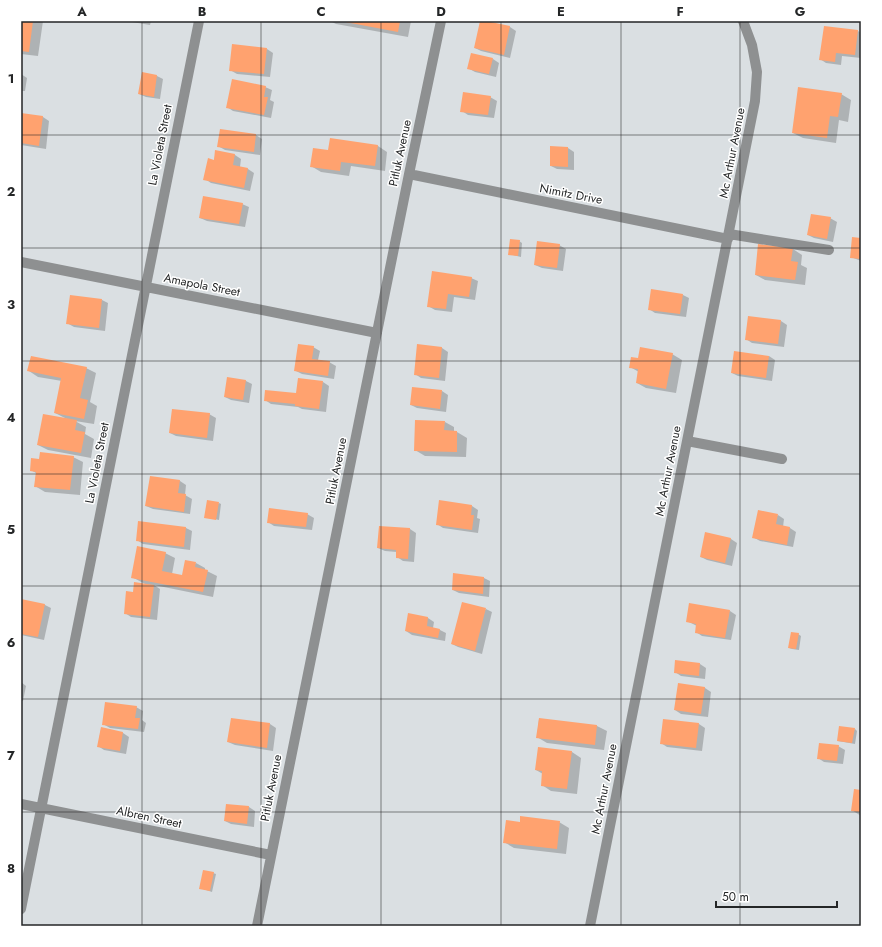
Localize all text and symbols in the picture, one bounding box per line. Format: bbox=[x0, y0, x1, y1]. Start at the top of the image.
text: A bbox=[76, 2, 87, 21]
text: B bbox=[198, 2, 207, 21]
text: C bbox=[316, 2, 326, 21]
text: D bbox=[436, 2, 446, 21]
text: E bbox=[557, 2, 565, 21]
text: F bbox=[676, 2, 684, 21]
text: G bbox=[795, 2, 806, 21]
text: 1 bbox=[8, 69, 14, 88]
street label: La Violeta Street bbox=[143, 103, 177, 187]
street label: Mc Arthur Avenue bbox=[714, 106, 750, 200]
street label: Pitluk Avenue bbox=[384, 118, 416, 188]
street label: Nimitz Drive bbox=[538, 179, 604, 209]
text: 2 bbox=[7, 182, 15, 201]
street label: Amapola Street bbox=[162, 269, 242, 301]
text: 3 bbox=[7, 295, 15, 314]
text: 4 bbox=[6, 408, 16, 427]
street label: La Violeta Street bbox=[80, 421, 114, 505]
street label: Mc Arthur Avenue bbox=[650, 424, 686, 518]
street label: Pitluk Avenue bbox=[321, 436, 351, 506]
text: 5 bbox=[7, 520, 15, 539]
text: 6 bbox=[7, 633, 16, 652]
street label: Mc Arthur Avenue bbox=[586, 742, 622, 836]
text: 7 bbox=[7, 746, 15, 765]
street label: Pitluk Avenue bbox=[256, 753, 286, 823]
street label: Albren Street bbox=[115, 801, 183, 833]
text: 8 bbox=[7, 859, 15, 878]
scale bar bbox=[716, 883, 837, 909]
text: 50 m bbox=[722, 888, 749, 906]

